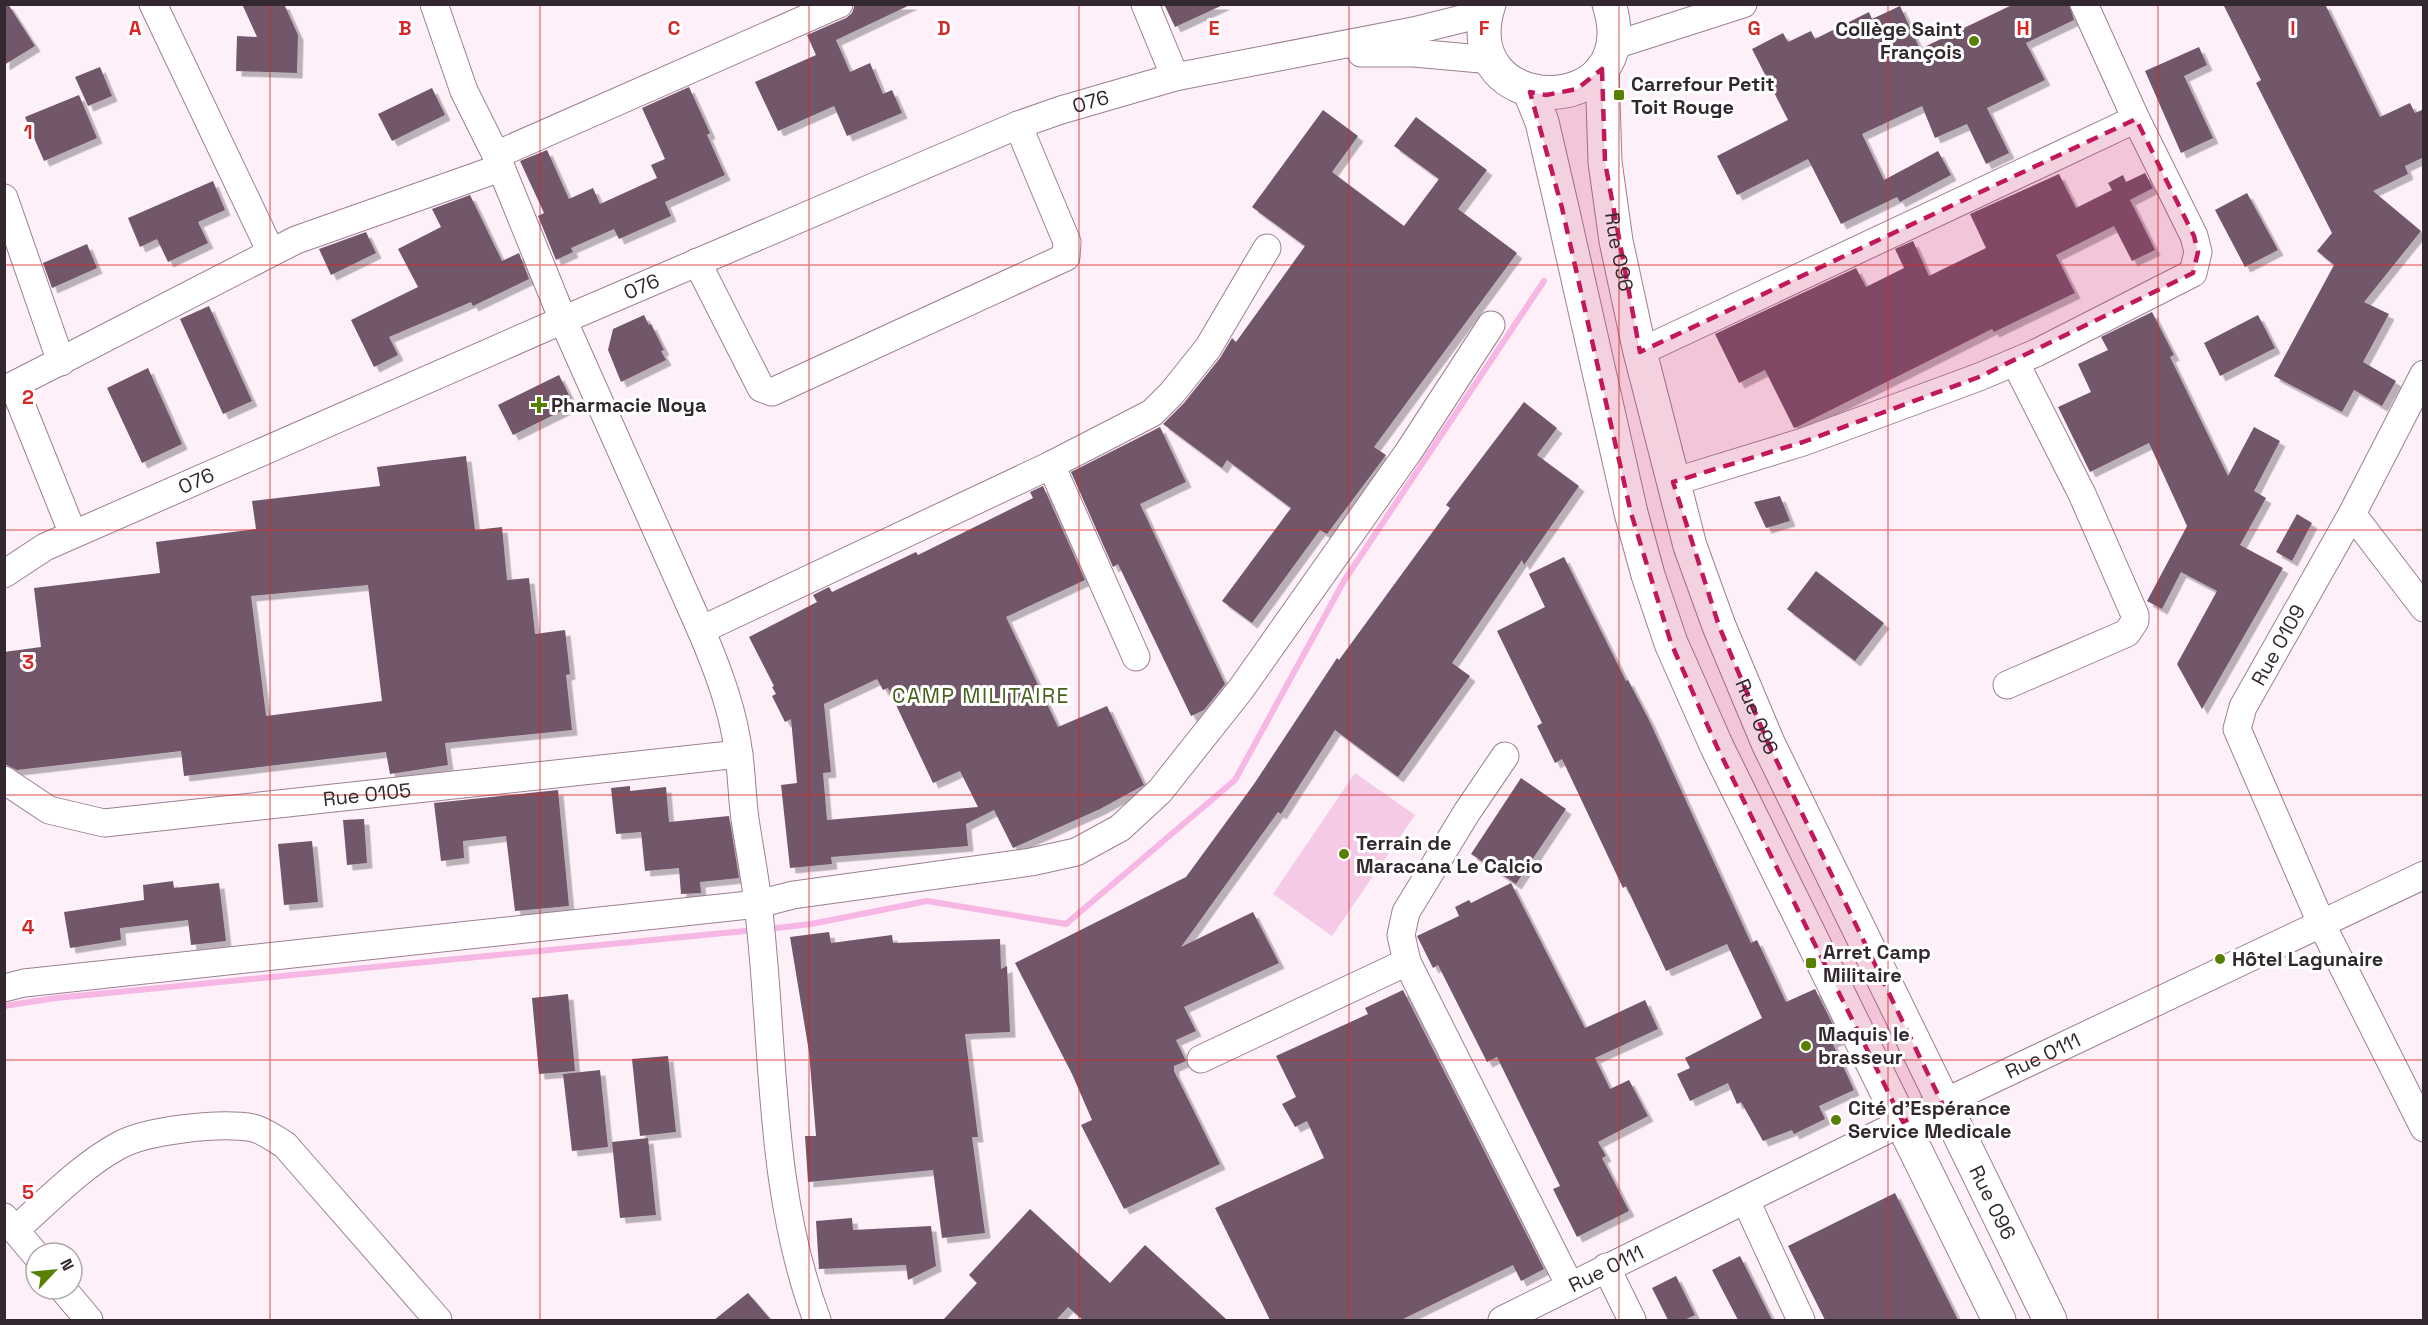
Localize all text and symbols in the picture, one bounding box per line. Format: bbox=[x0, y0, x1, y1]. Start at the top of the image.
text: A bbox=[129, 15, 142, 41]
text: B bbox=[398, 15, 412, 41]
text: C bbox=[668, 15, 681, 41]
text: D bbox=[937, 15, 951, 41]
text: E bbox=[1208, 15, 1220, 41]
text: F bbox=[1479, 15, 1490, 41]
text: G bbox=[1747, 15, 1761, 41]
text: H bbox=[2016, 15, 2030, 41]
text: I bbox=[2290, 15, 2296, 41]
place label: Collège Saint François bbox=[1835, 16, 1962, 65]
marker: Collège Saint François bbox=[1967, 34, 1981, 48]
place label: Carrefour Petit Toit Rouge bbox=[1631, 71, 1775, 120]
street label: O76 bbox=[1069, 84, 1112, 119]
marker: Carrefour Petit Toit Rouge bbox=[1612, 88, 1626, 102]
text: 1 bbox=[23, 119, 33, 145]
street label: Rue O96 bbox=[1599, 211, 1639, 294]
street label: O76 bbox=[619, 267, 663, 306]
text: 2 bbox=[22, 384, 34, 410]
place label: Pharmacie Noya bbox=[551, 392, 707, 418]
marker: Pharmacie Noya bbox=[532, 398, 546, 412]
street label: O76 bbox=[174, 462, 218, 500]
street label: Rue O109 bbox=[2245, 600, 2311, 690]
text: 3 bbox=[22, 649, 34, 675]
street label: Rue O96 bbox=[1730, 675, 1785, 759]
district label: CAMP MILITAIRE bbox=[892, 682, 1070, 709]
street label: Rue O105 bbox=[321, 777, 412, 812]
place label: Terrain de Maracana Le Calcio bbox=[1356, 830, 1543, 879]
marker: Terrain de Maracana Le Calcio bbox=[1337, 847, 1351, 861]
text: 4 bbox=[22, 914, 35, 940]
place label: Arret Camp Militaire bbox=[1823, 939, 1931, 988]
place label: Hôtel Lagunaire bbox=[2232, 946, 2383, 972]
marker: Hôtel Lagunaire bbox=[2213, 952, 2227, 966]
marker: Arret Camp Militaire bbox=[1804, 956, 1818, 970]
place label: Maquis le brasseur bbox=[1818, 1021, 1910, 1070]
street label: Rue O111 bbox=[2001, 1027, 2085, 1085]
marker: Maquis le brasseur bbox=[1799, 1039, 1813, 1053]
place label: Cité d'Espérance Service Medicale bbox=[1848, 1095, 2012, 1144]
marker: Cité d'Espérance Service Medicale bbox=[1829, 1113, 1843, 1127]
street label: Rue O96 bbox=[1963, 1161, 2022, 1244]
text: 5 bbox=[22, 1179, 34, 1205]
street label: Rue O111 bbox=[1564, 1239, 1648, 1298]
north arrow bbox=[24, 1241, 84, 1301]
text: N bbox=[55, 1255, 79, 1274]

